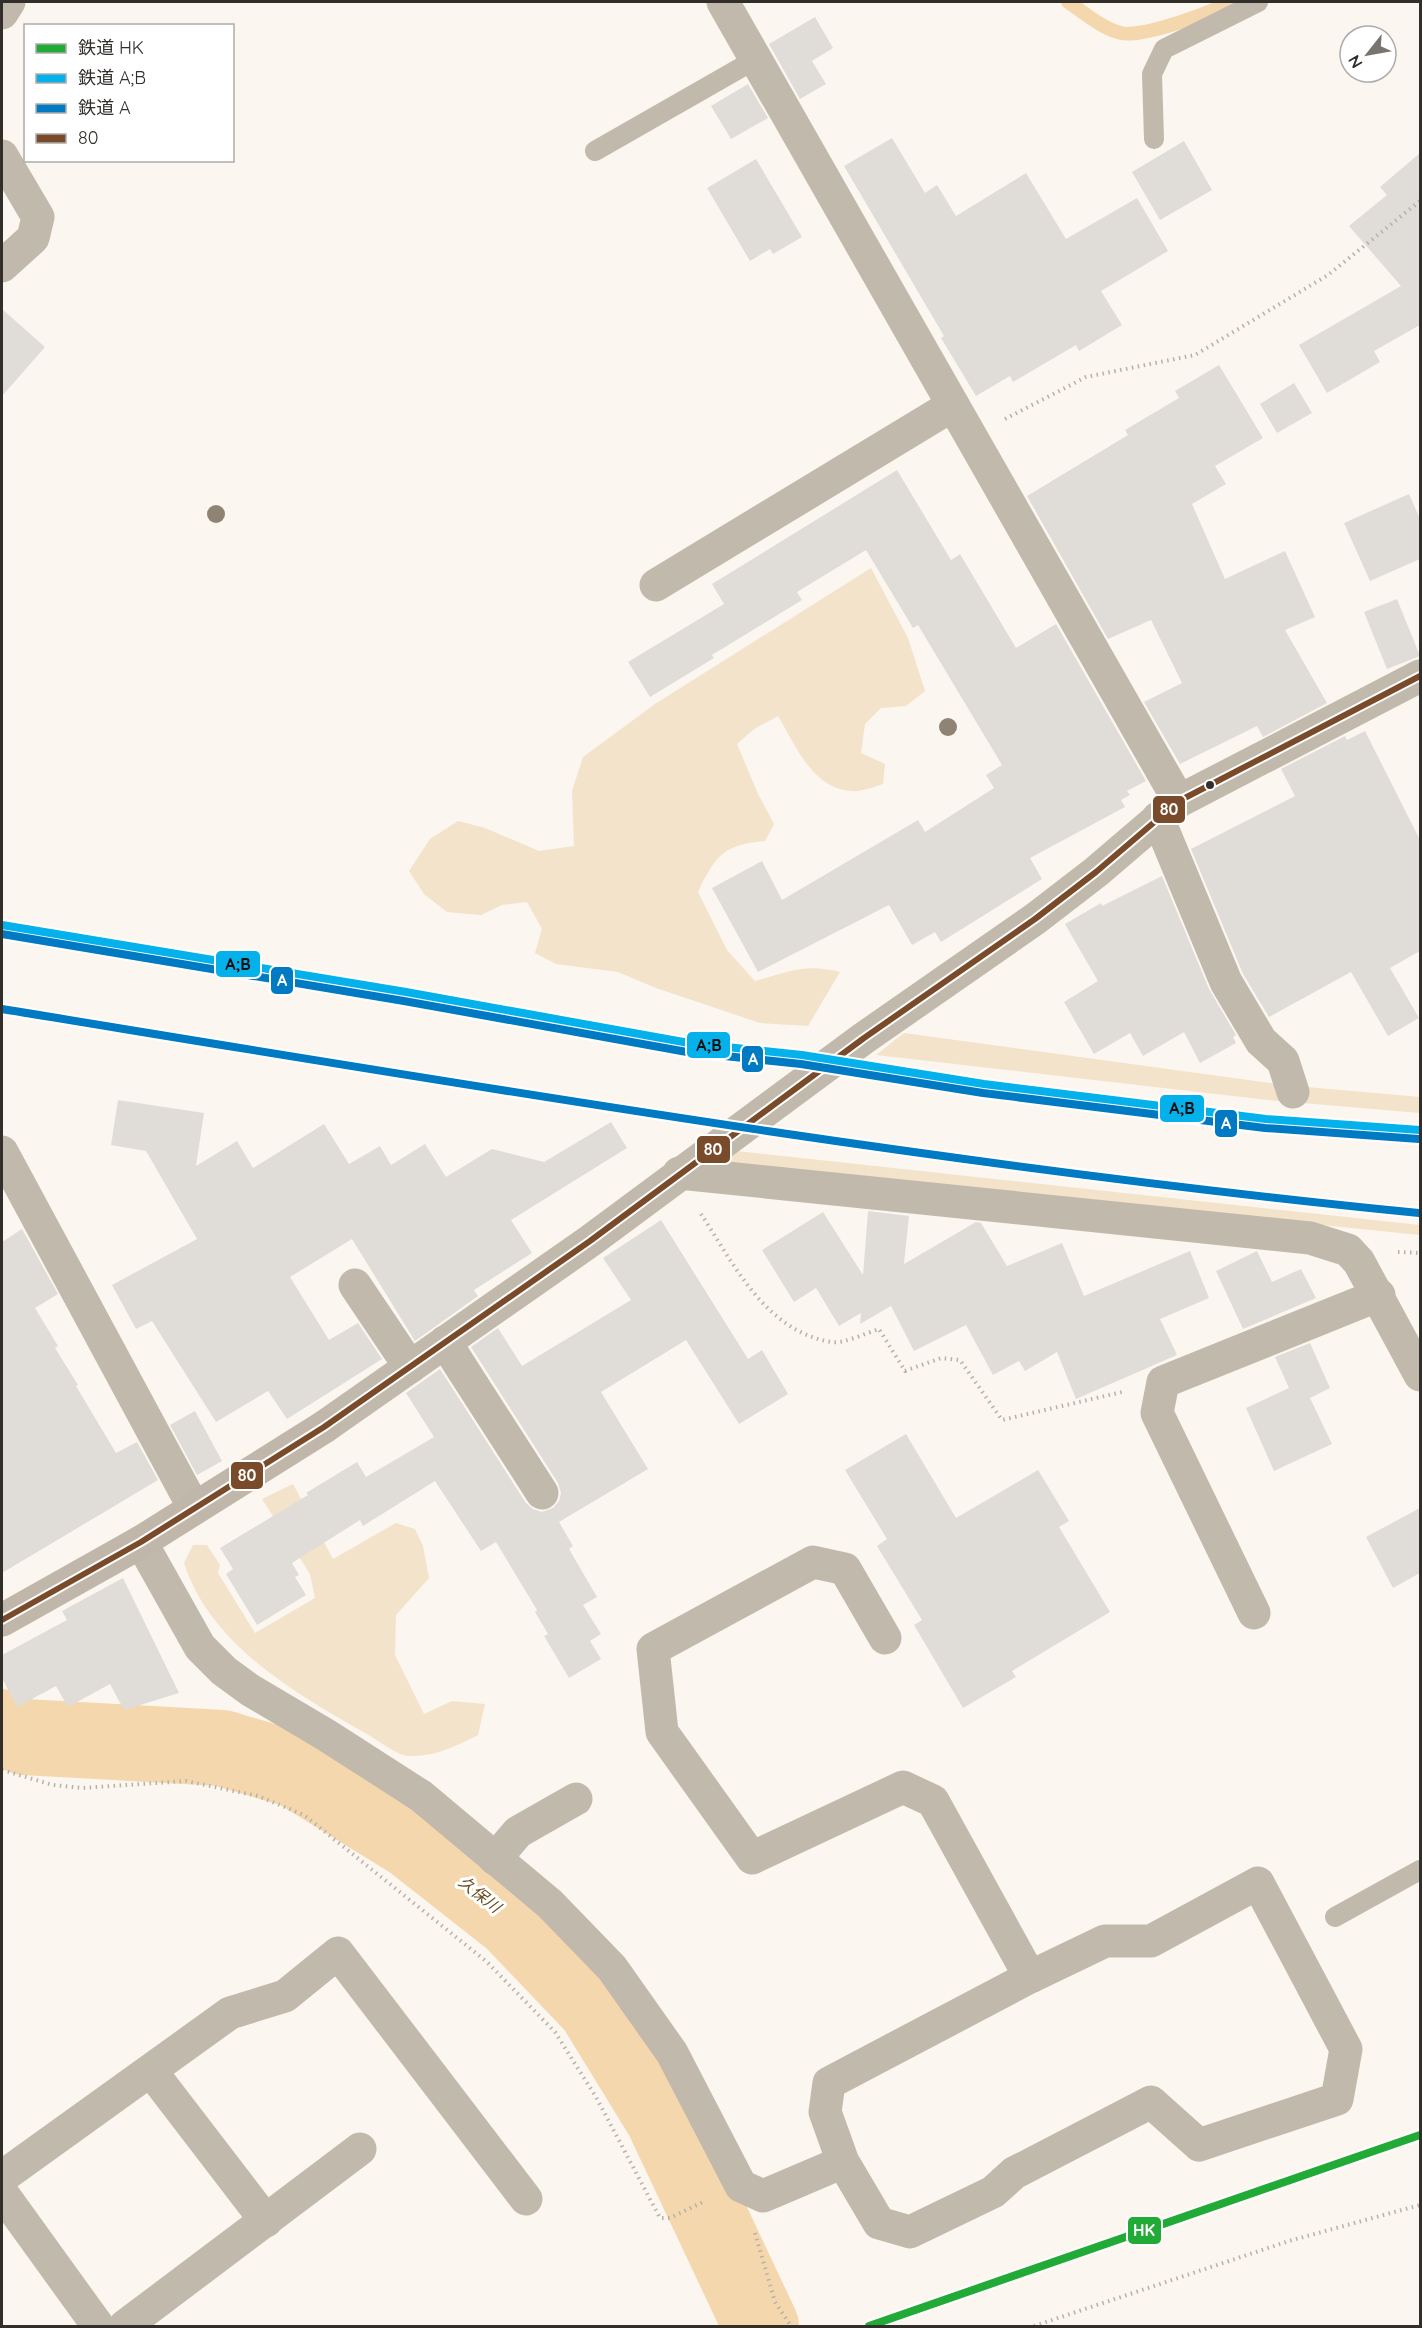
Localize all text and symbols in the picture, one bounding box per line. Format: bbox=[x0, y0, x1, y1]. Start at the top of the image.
legend bbox=[24, 24, 234, 162]
north arrow bbox=[1338, 24, 1398, 84]
text: 鉄道 HK bbox=[78, 36, 144, 59]
text: N bbox=[1344, 52, 1367, 72]
text: 鉄道 A;B bbox=[78, 66, 146, 89]
text: 鉄道 A bbox=[78, 96, 131, 119]
text: 80 bbox=[78, 126, 98, 149]
unlabelled marker bbox=[1204, 779, 1216, 791]
line badge: 80 bbox=[1152, 795, 1186, 824]
text: 80 bbox=[1160, 799, 1178, 819]
line badge: A;B bbox=[215, 950, 261, 978]
text: A;B bbox=[225, 954, 251, 974]
line badge: A bbox=[270, 966, 294, 995]
text: A bbox=[277, 970, 288, 990]
line badge: A;B bbox=[686, 1031, 731, 1059]
text: A;B bbox=[696, 1035, 722, 1055]
line badge: A bbox=[741, 1045, 764, 1073]
text: A bbox=[748, 1049, 759, 1069]
line badge: A;B bbox=[1159, 1094, 1205, 1123]
text: A;B bbox=[1169, 1098, 1195, 1118]
line badge: A bbox=[1214, 1109, 1238, 1138]
text: A bbox=[1221, 1113, 1232, 1133]
line badge: 80 bbox=[696, 1135, 731, 1164]
text: 80 bbox=[704, 1139, 722, 1159]
line badge: 80 bbox=[230, 1461, 264, 1490]
text: 80 bbox=[238, 1465, 256, 1485]
water label: 久保川 bbox=[455, 1871, 507, 1918]
line badge: HK bbox=[1127, 2216, 1162, 2245]
text: HK bbox=[1133, 2220, 1155, 2240]

